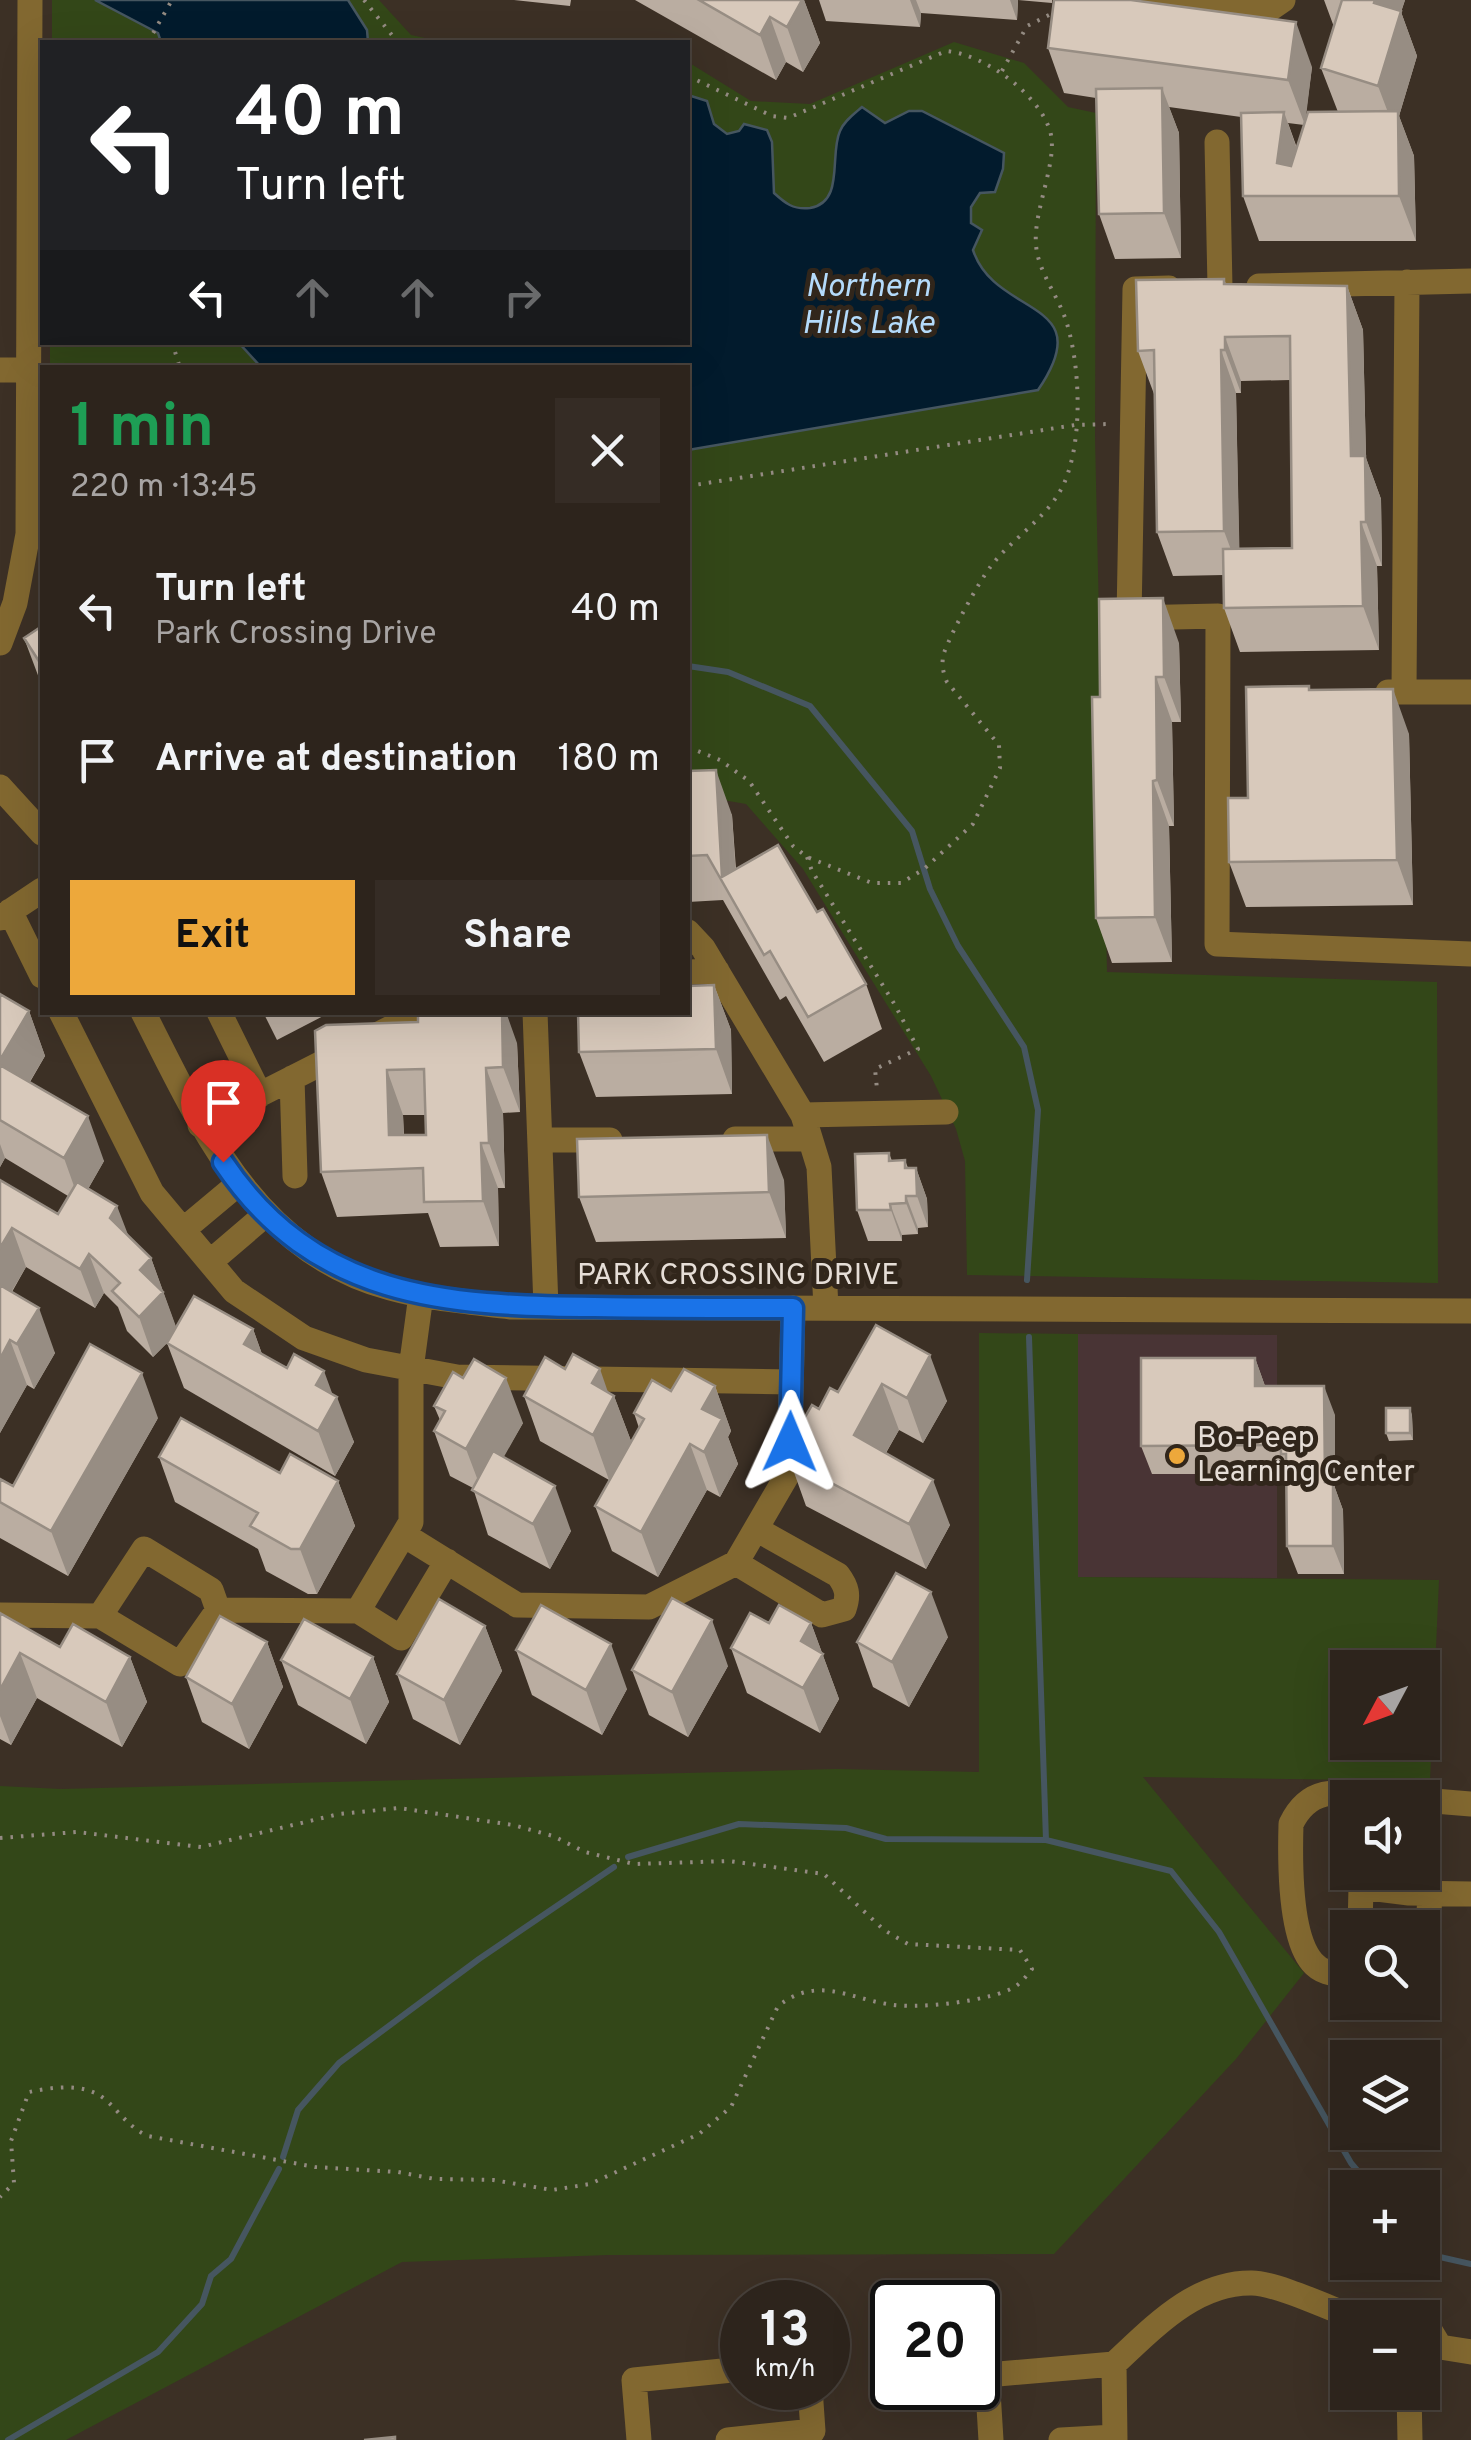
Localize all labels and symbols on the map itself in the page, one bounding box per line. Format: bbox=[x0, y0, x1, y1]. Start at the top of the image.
water label: Northern Hills Lake bbox=[802, 268, 935, 345]
pin bbox=[181, 1060, 266, 1163]
street label: PARK CROSSING DRIVE bbox=[577, 1258, 899, 1295]
position arrow bbox=[738, 1390, 842, 1494]
place label: Bo-Peep Learning Center bbox=[1197, 1421, 1415, 1492]
marker: Bo-Peep Learning Center bbox=[1166, 1445, 1188, 1467]
north arrow bbox=[1330, 1650, 1440, 1760]
speed limit sign: 20 bbox=[870, 2280, 1000, 2410]

